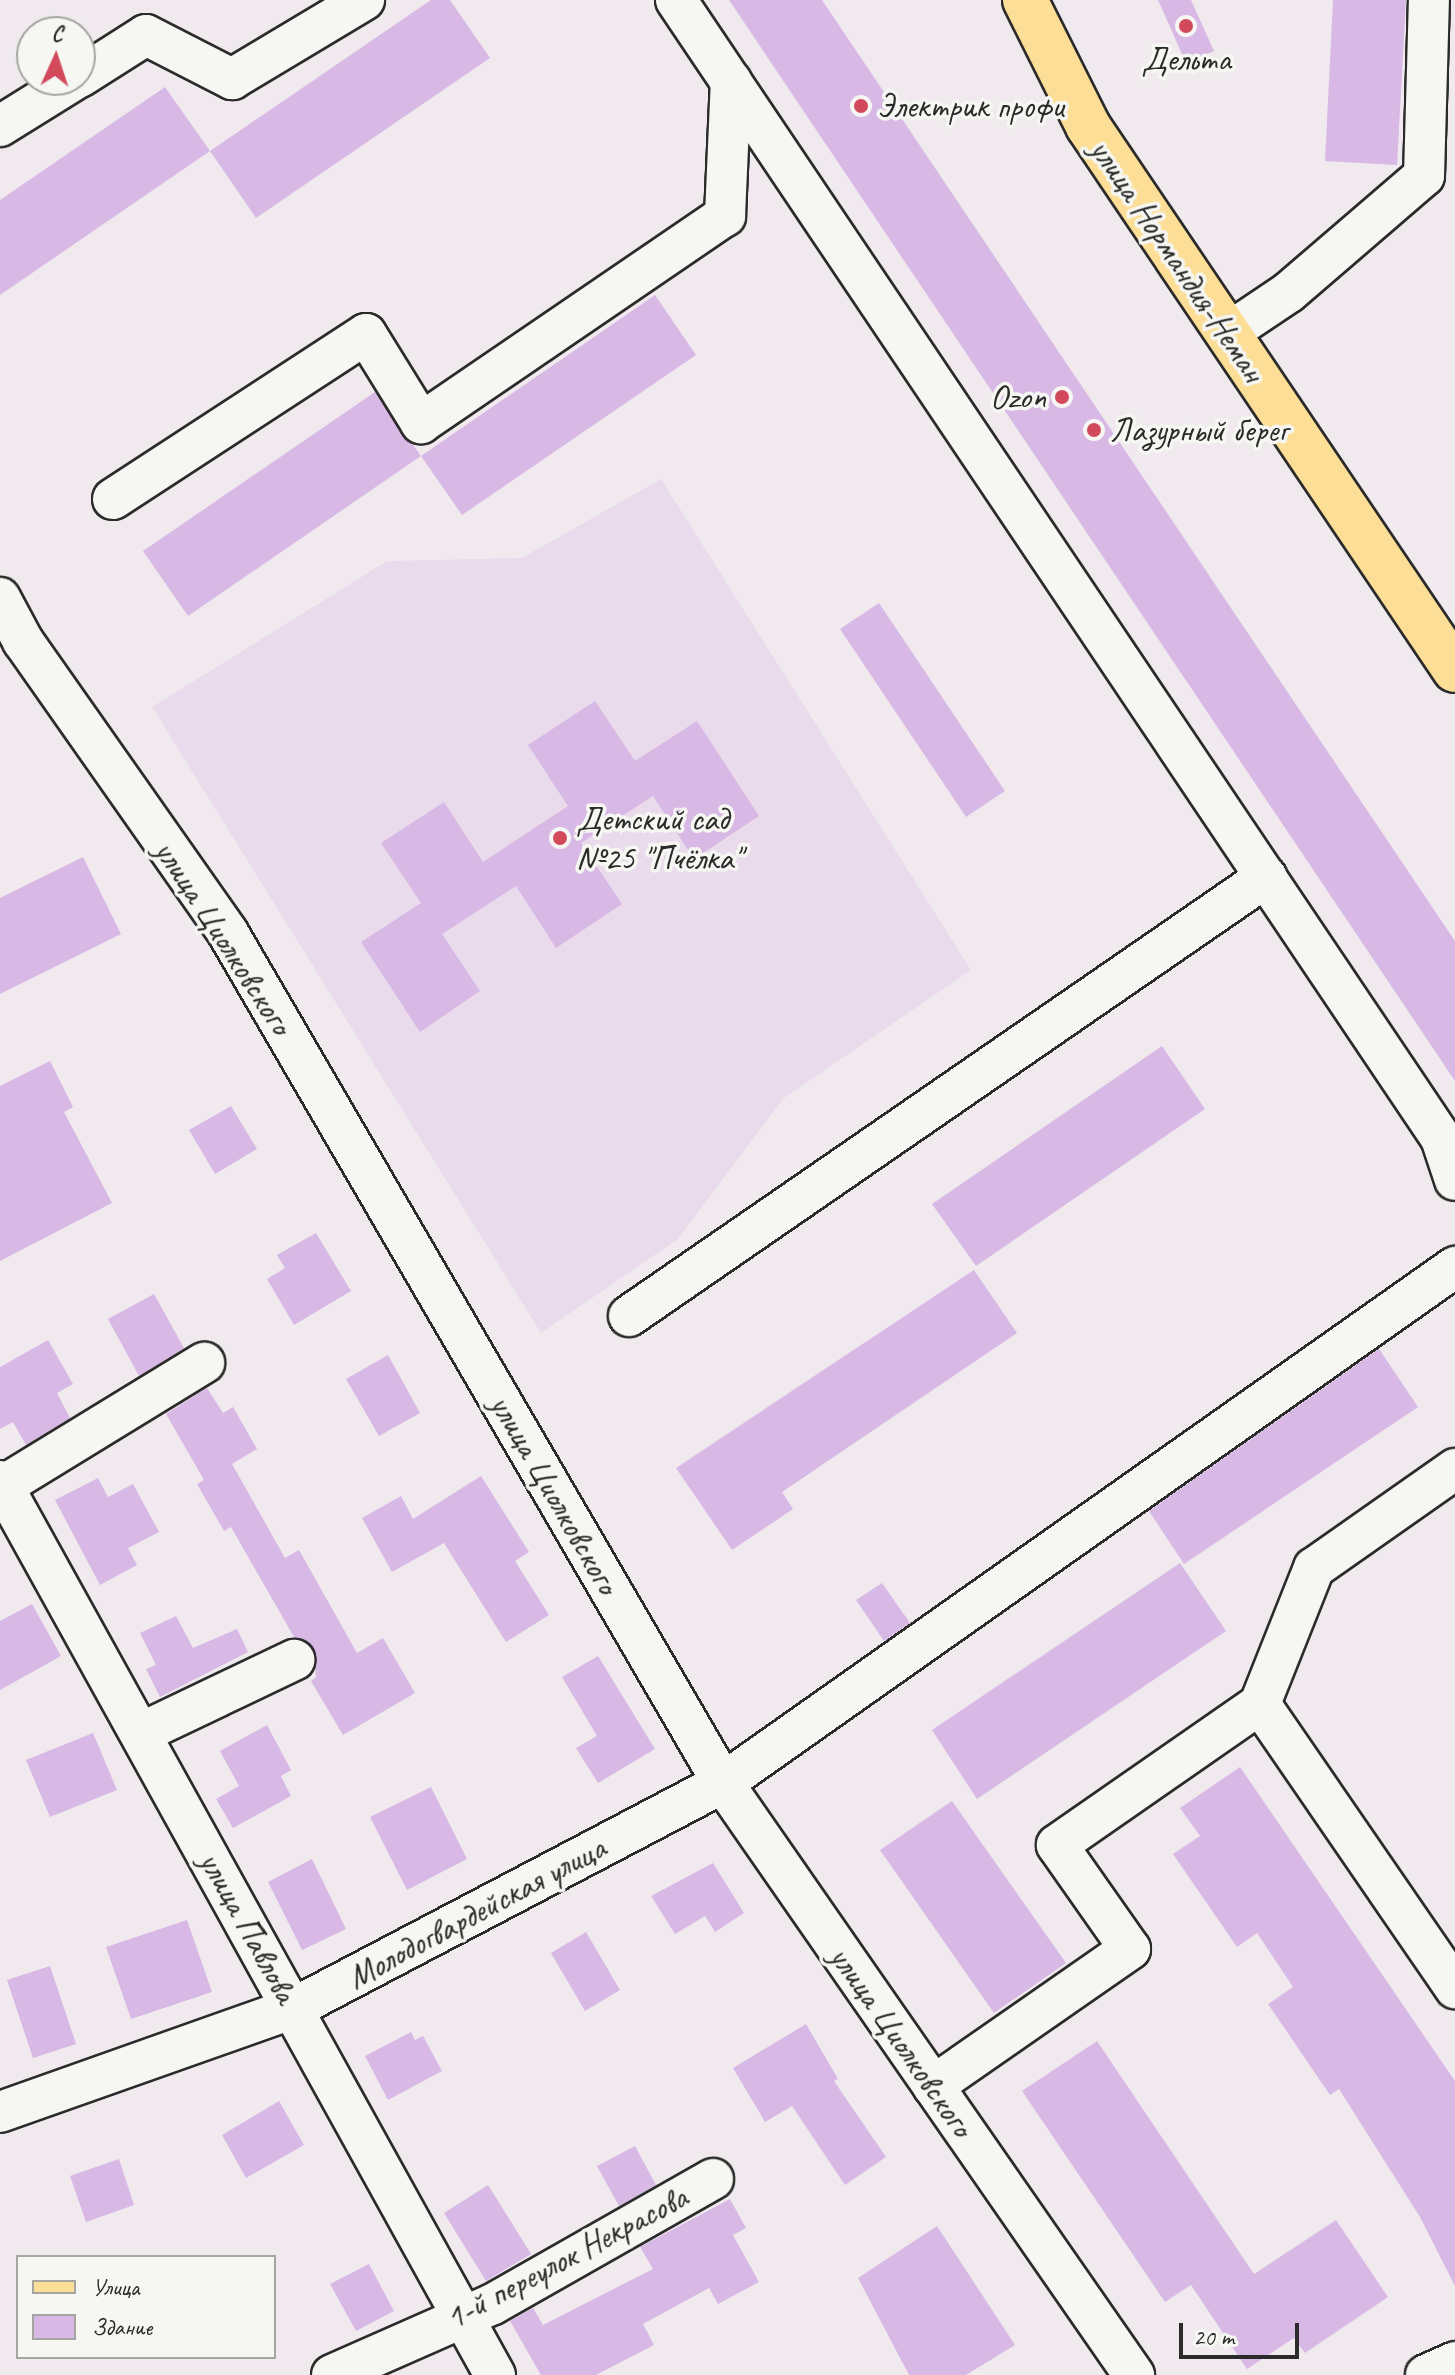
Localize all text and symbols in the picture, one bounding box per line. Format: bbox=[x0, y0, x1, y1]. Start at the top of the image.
north arrow bbox=[16, 16, 96, 96]
marker: Дельта bbox=[1177, 17, 1195, 35]
text: С bbox=[51, 20, 63, 48]
place label: Дельта bbox=[1141, 39, 1231, 79]
place label: Электрик профи bbox=[877, 86, 1069, 126]
marker: Электрик профи bbox=[852, 97, 870, 115]
street label: улица Нормандия-Неман bbox=[1081, 129, 1275, 391]
place label: Ozon bbox=[990, 377, 1046, 417]
marker: Ozon bbox=[1053, 388, 1071, 406]
place label: Лазурный берег bbox=[1110, 410, 1287, 450]
marker: Лазурный берег bbox=[1085, 421, 1103, 439]
place label: Детский сад №25 "Пчёлка" bbox=[576, 798, 741, 878]
marker: Детский сад №25 "Пчёлка" bbox=[551, 829, 569, 847]
street label: улица Циолковского bbox=[146, 832, 302, 1042]
street label: улица Циолковского bbox=[481, 1387, 629, 1601]
street label: Молодогвардейская улица bbox=[339, 1826, 613, 1998]
street label: улица Павлова bbox=[191, 1845, 307, 2009]
street label: улица Циолковского bbox=[821, 1938, 983, 2144]
street label: 1-й переулок Некрасова bbox=[437, 2176, 695, 2338]
legend bbox=[16, 2255, 276, 2359]
text: Улица bbox=[92, 2272, 140, 2302]
scale bar bbox=[1183, 2307, 1303, 2357]
text: Здание bbox=[92, 2312, 152, 2342]
text: 20 m bbox=[1193, 2322, 1234, 2352]

